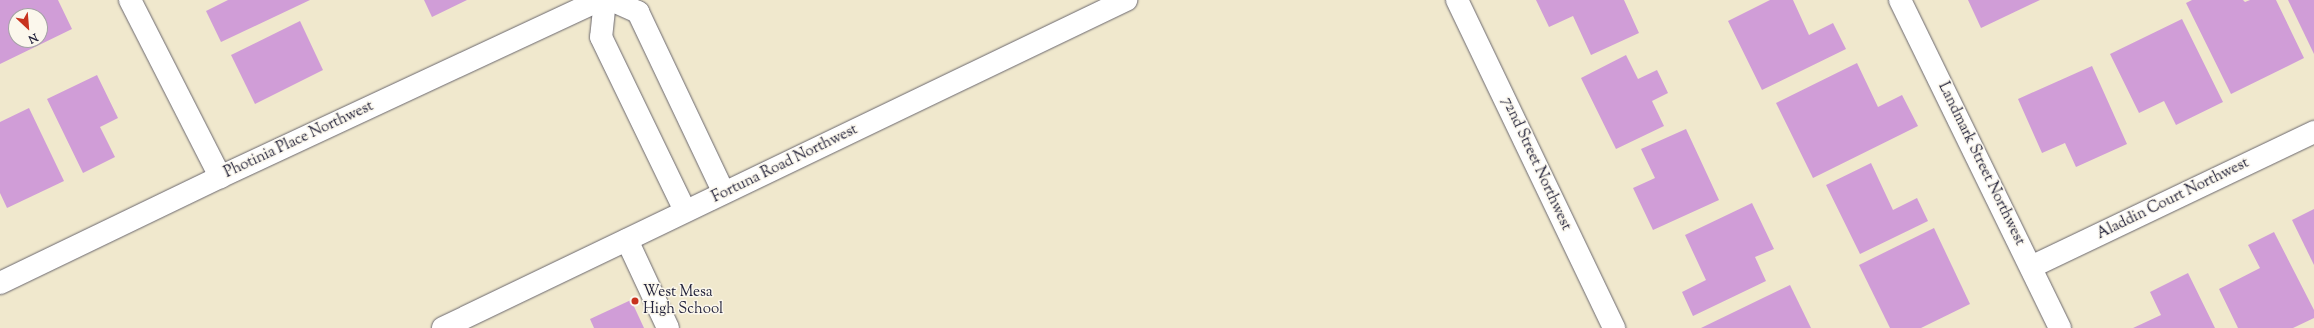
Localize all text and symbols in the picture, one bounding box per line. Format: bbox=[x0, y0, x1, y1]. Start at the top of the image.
north arrow bbox=[8, 8, 48, 48]
text: N bbox=[25, 29, 40, 47]
street label: Landmark Street Northwest bbox=[1934, 79, 2028, 249]
street label: 72nd Street Northwest bbox=[1497, 95, 1575, 233]
street label: Photinia Place Northwest bbox=[222, 98, 376, 182]
street label: Fortuna Road Northwest bbox=[709, 121, 861, 207]
street label: Aladdin Court Northwest bbox=[2094, 154, 2252, 244]
place label: West Mesa High School bbox=[643, 283, 723, 318]
marker: West Mesa High School bbox=[630, 296, 640, 306]

